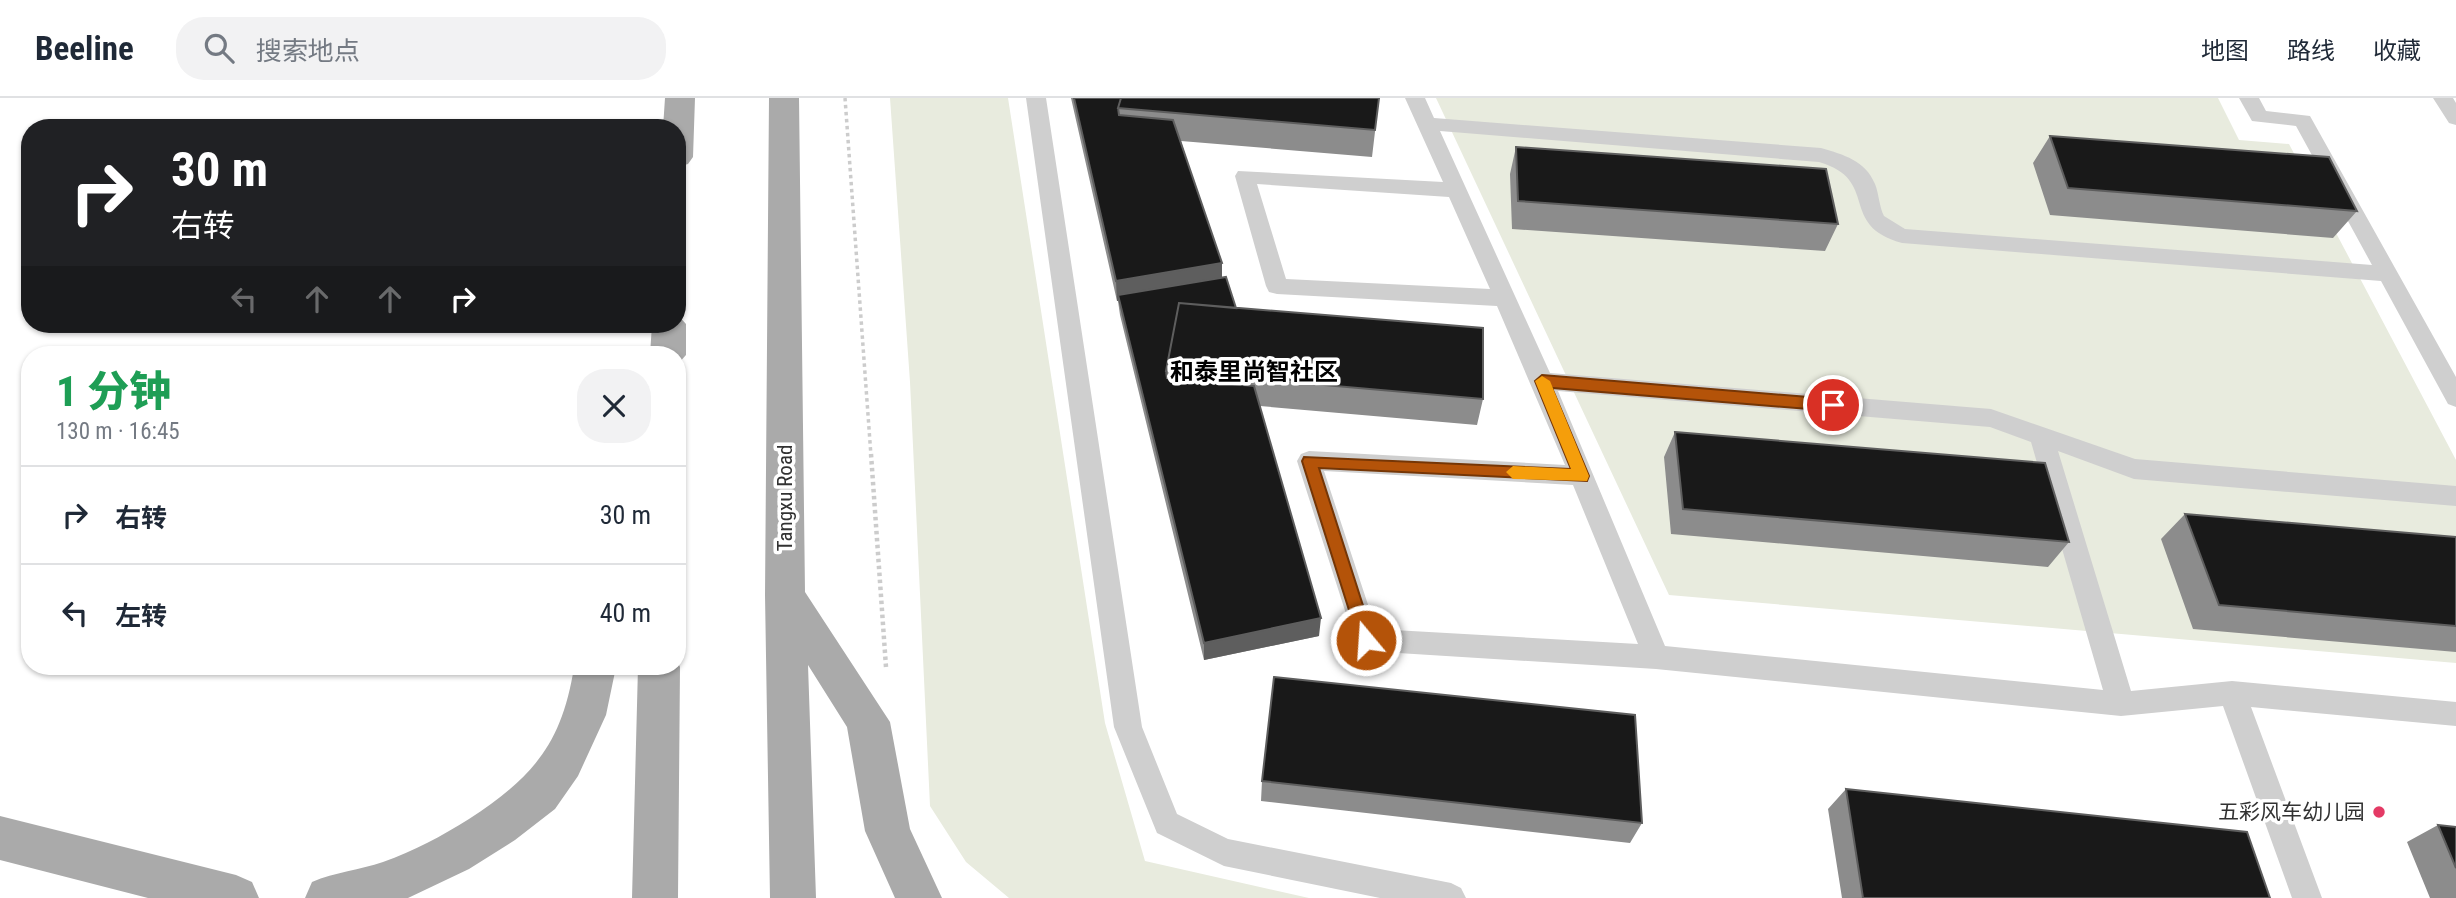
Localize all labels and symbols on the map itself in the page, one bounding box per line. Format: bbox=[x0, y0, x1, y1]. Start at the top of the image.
district label: 和泰里尚智社区 bbox=[1170, 358, 1338, 386]
pin bbox=[1803, 375, 1863, 435]
street label: Tangxu Road bbox=[773, 445, 797, 551]
position arrow bbox=[1329, 603, 1403, 677]
place label: 五彩风车幼儿园 bbox=[2218, 800, 2365, 824]
marker: 五彩风车幼儿园 bbox=[2371, 804, 2387, 820]

